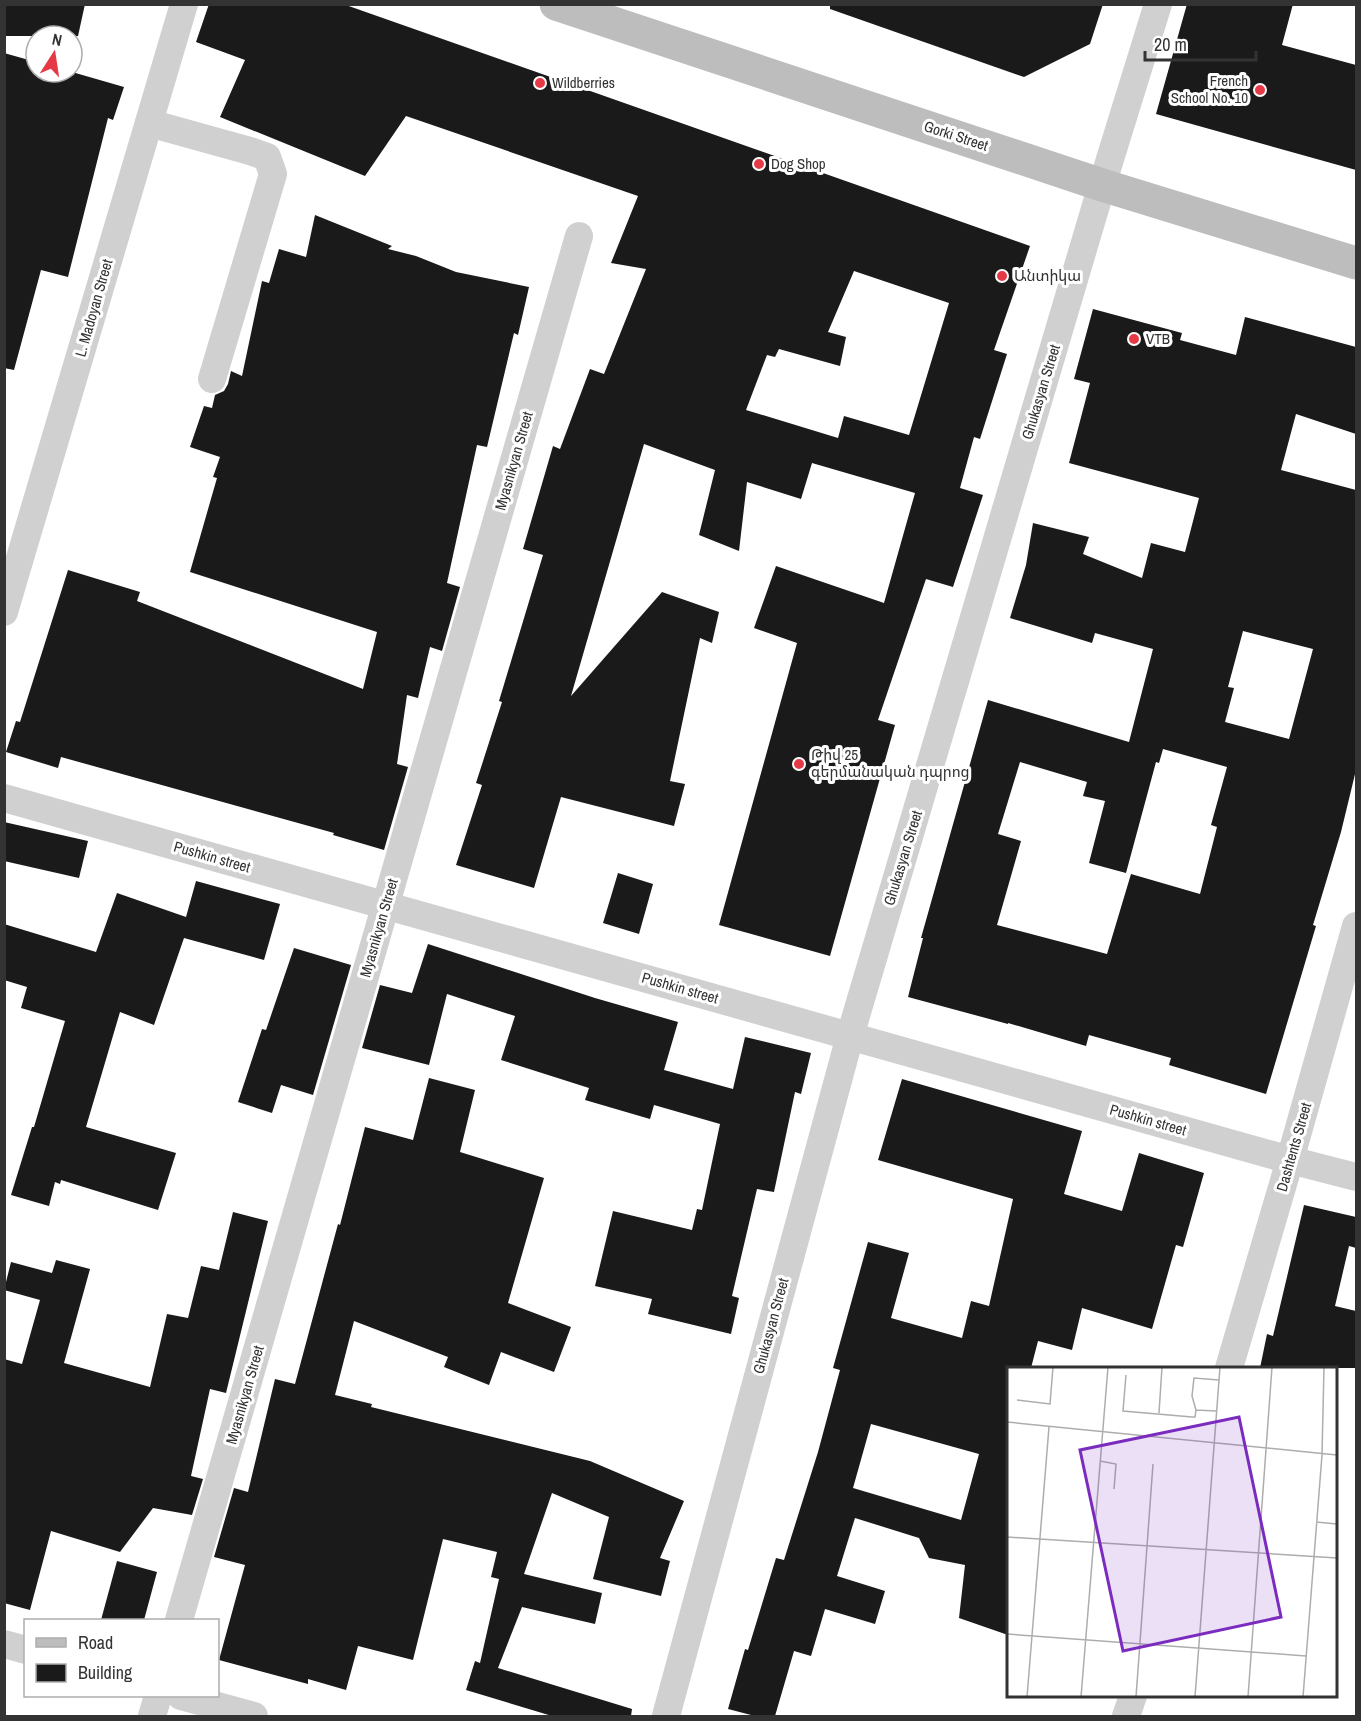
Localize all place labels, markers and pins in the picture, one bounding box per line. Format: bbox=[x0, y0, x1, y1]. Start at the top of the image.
place label: French School No. 10 bbox=[1171, 70, 1248, 108]
place label: Wildberries bbox=[552, 72, 615, 93]
marker: Wildberries bbox=[533, 76, 547, 90]
marker: French School No. 10 bbox=[1253, 83, 1267, 97]
place label: Dog Shop bbox=[771, 153, 826, 174]
marker: Dog Shop bbox=[752, 157, 766, 171]
place label: Անտիկա bbox=[1014, 265, 1081, 286]
marker: Անտիկա bbox=[995, 269, 1009, 283]
place label: VTB bbox=[1146, 328, 1170, 349]
marker: VTB bbox=[1127, 332, 1141, 346]
place label: Թիվ 25 գերմանական դպրոց bbox=[811, 744, 970, 782]
marker: Թիվ 25 գերմանական դպրոց bbox=[792, 757, 806, 771]

